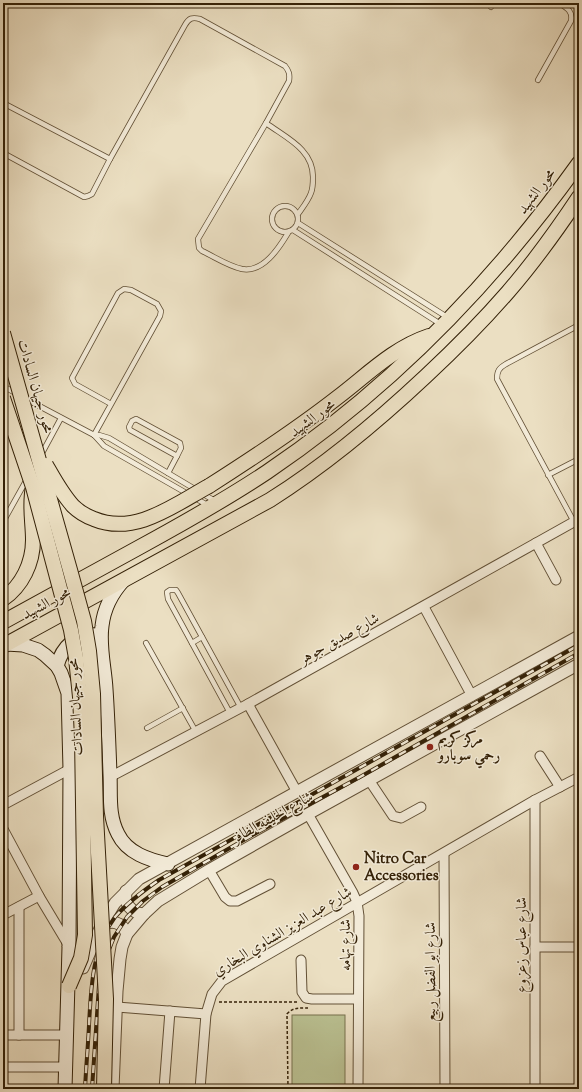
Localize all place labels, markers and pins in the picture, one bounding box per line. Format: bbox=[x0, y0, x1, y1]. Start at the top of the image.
place label: مركز كريم رحمي سوبارو bbox=[436, 729, 500, 769]
marker: مركز كريم رحمي سوبارو bbox=[425, 742, 435, 752]
place label: Nitro Car Accessories bbox=[364, 849, 439, 887]
marker: Nitro Car Accessories bbox=[351, 862, 361, 872]

